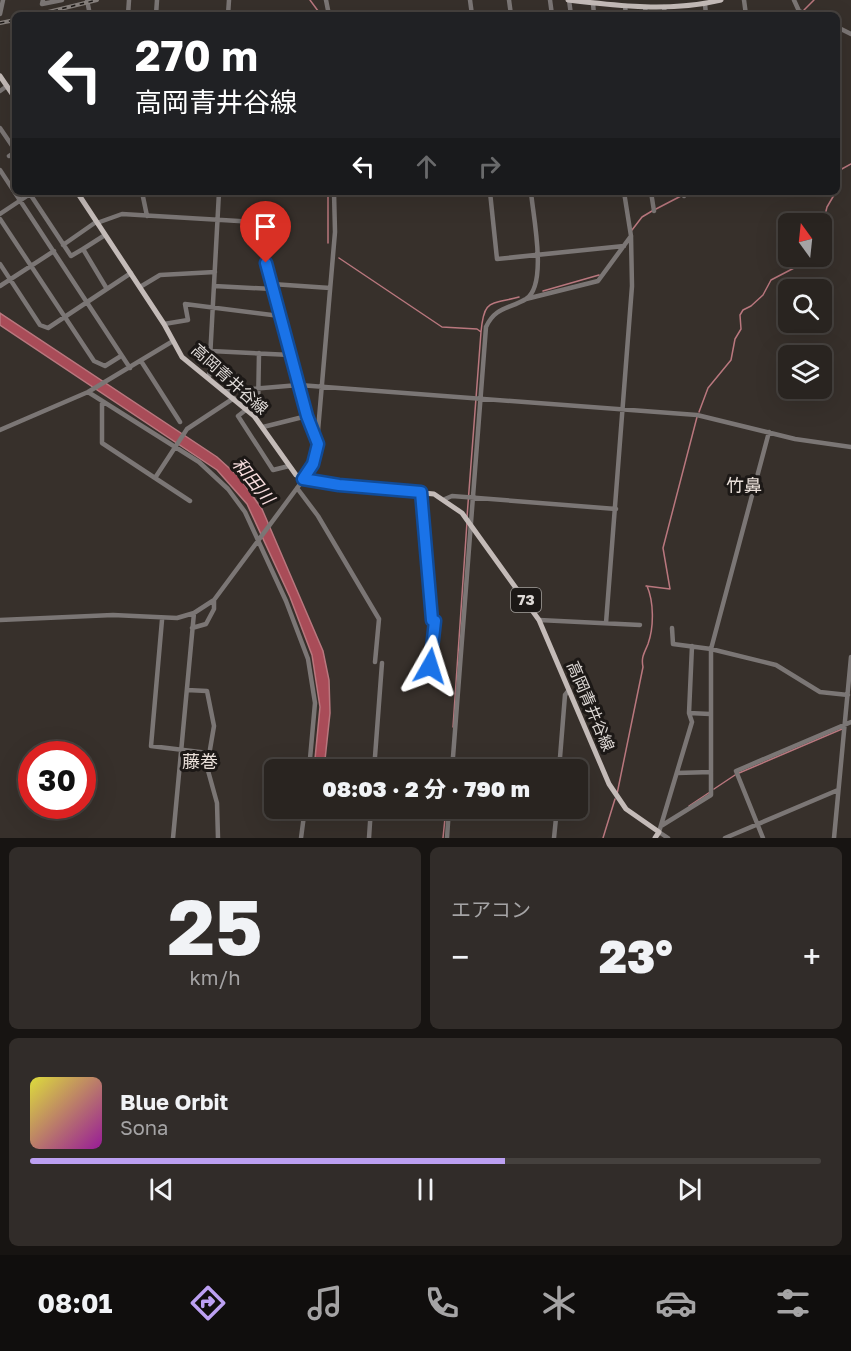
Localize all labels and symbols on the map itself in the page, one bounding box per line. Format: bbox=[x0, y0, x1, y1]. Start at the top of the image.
pin bbox=[240, 201, 291, 263]
north arrow bbox=[778, 213, 832, 267]
street label: 高岡青井谷線 bbox=[188, 339, 272, 419]
water label: 和田川 bbox=[228, 452, 281, 510]
district label: 竹鼻 bbox=[726, 474, 762, 496]
road number: 73 bbox=[511, 588, 541, 612]
position arrow bbox=[398, 634, 462, 698]
street label: 高岡青井谷線 bbox=[563, 658, 619, 754]
speed limit sign: 30 bbox=[18, 741, 96, 819]
district label: 藤巻 bbox=[182, 750, 218, 772]

